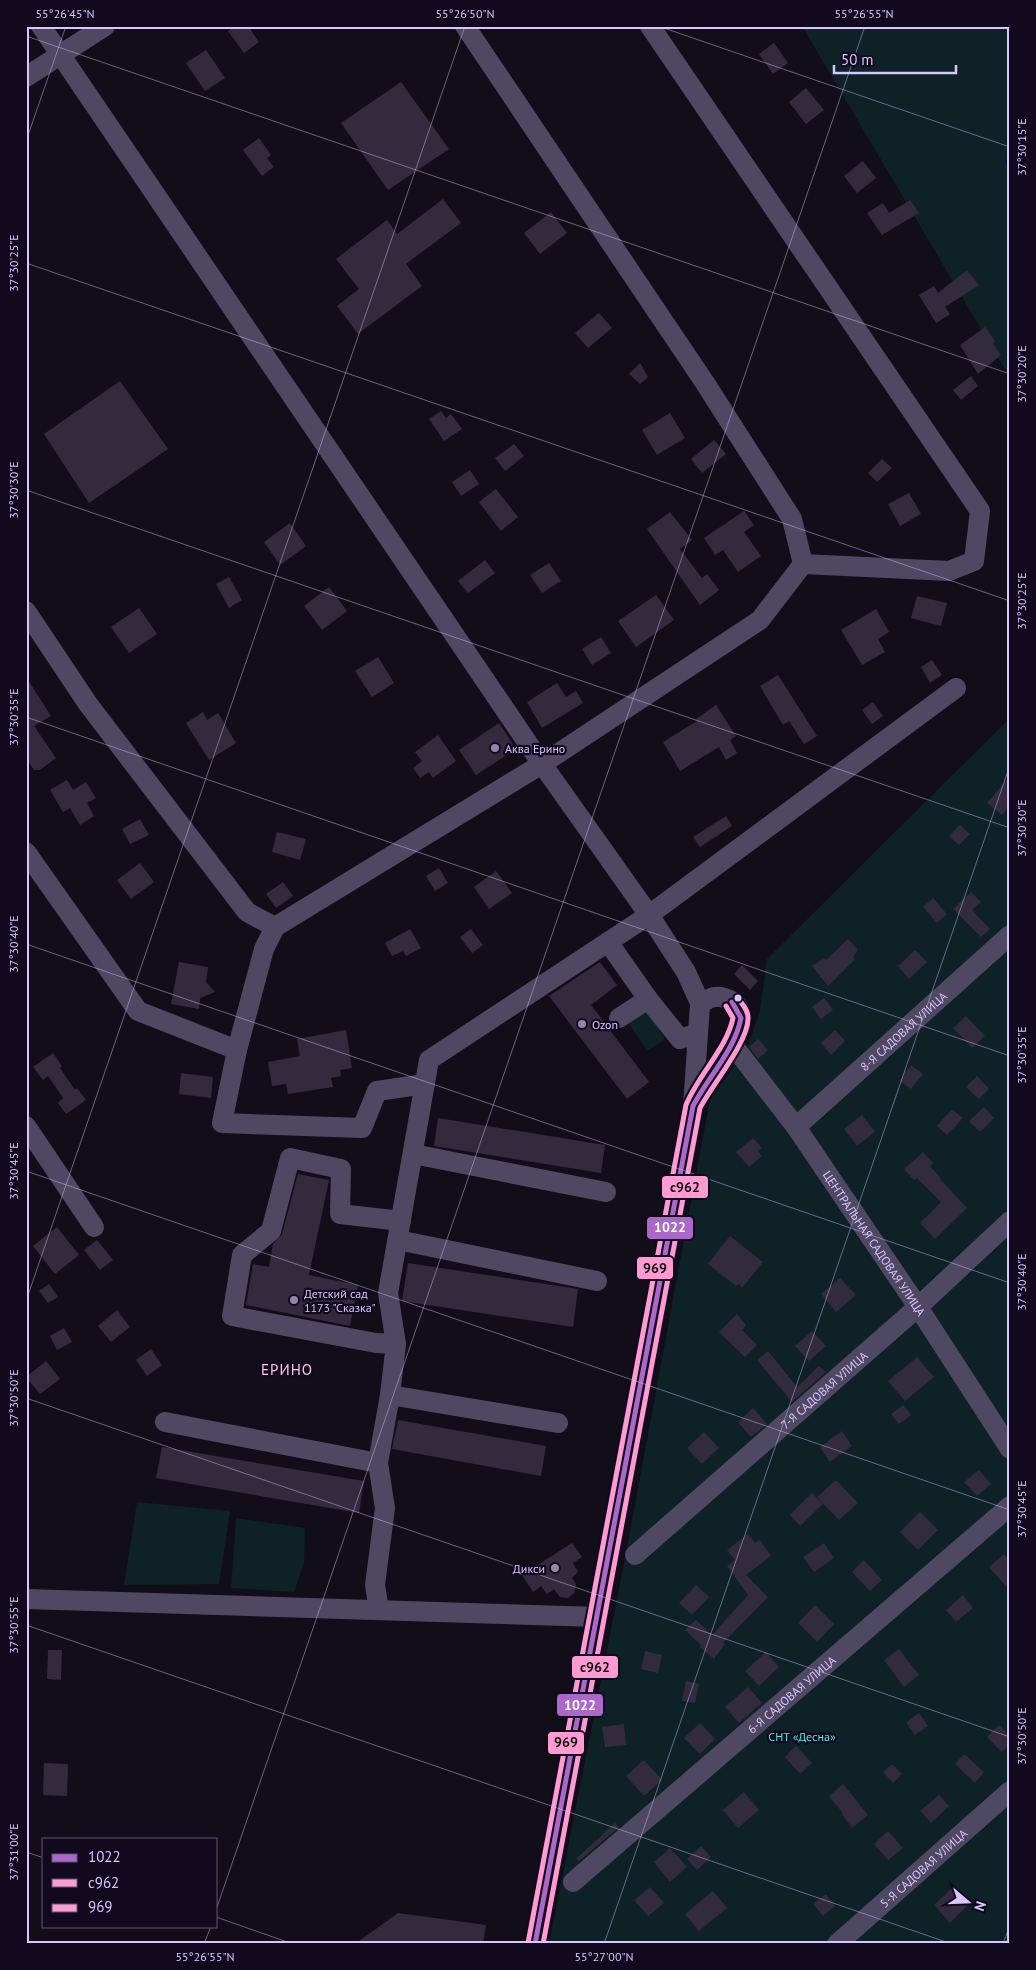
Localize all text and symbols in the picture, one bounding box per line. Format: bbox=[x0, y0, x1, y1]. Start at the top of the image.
text: 55°26'45"N bbox=[35, 6, 95, 21]
text: 55°26'50"N bbox=[435, 6, 495, 21]
text: 55°26'55"N bbox=[834, 6, 894, 21]
scale bar bbox=[834, 42, 956, 74]
text: 50 m bbox=[841, 50, 874, 69]
text: 37°30'15"E bbox=[1014, 118, 1029, 176]
text: 37°30'25"E bbox=[6, 234, 21, 292]
text: 37°30'20"E bbox=[1014, 345, 1029, 403]
text: 37°30'30"E bbox=[6, 461, 21, 519]
text: 37°30'25"E bbox=[1014, 572, 1029, 630]
text: 37°30'35"E bbox=[6, 688, 21, 746]
place label: Аква Ерино bbox=[505, 741, 565, 756]
marker: Аква Ерино bbox=[489, 742, 501, 754]
text: 37°30'30"E bbox=[1014, 799, 1029, 857]
text: 37°30'40"E bbox=[6, 915, 21, 973]
street label: 8-Я САДОВАЯ УЛИЦА bbox=[857, 988, 950, 1074]
unlabelled marker bbox=[733, 993, 743, 1003]
place label: Ozon bbox=[592, 1017, 618, 1032]
marker: Ozon bbox=[576, 1018, 588, 1030]
text: 37°30'35"E bbox=[1014, 1026, 1029, 1084]
text: 37°30'45"E bbox=[6, 1142, 21, 1200]
street label: ЦЕНТРАЛЬНАЯ САДОВАЯ УЛИЦА bbox=[820, 1168, 929, 1318]
line badge: с962 bbox=[661, 1175, 709, 1199]
text: с962 bbox=[670, 1178, 700, 1196]
line badge: 1022 bbox=[646, 1216, 694, 1240]
text: 1022 bbox=[654, 1218, 686, 1236]
text: 37°30'40"E bbox=[1014, 1253, 1029, 1311]
line badge: 969 bbox=[636, 1256, 674, 1280]
text: 969 bbox=[643, 1259, 667, 1277]
place label: Детский сад 1173 "Сказка" bbox=[304, 1286, 376, 1315]
marker: Детский сад 1173 "Сказка" bbox=[288, 1294, 300, 1306]
street label: 7-Я САДОВАЯ УЛИЦА bbox=[777, 1347, 870, 1432]
district label: ЕРИНО bbox=[261, 1360, 313, 1379]
text: 37°30'50"E bbox=[6, 1369, 21, 1427]
text: 37°30'45"E bbox=[1014, 1480, 1029, 1538]
place label: Дикси bbox=[513, 1561, 545, 1576]
marker: Дикси bbox=[549, 1562, 561, 1574]
text: 37°30'55"E bbox=[6, 1596, 21, 1654]
street label: 6-Я САДОВАЯ УЛИЦА bbox=[744, 1652, 838, 1736]
line badge: с962 bbox=[571, 1655, 619, 1679]
text: с962 bbox=[580, 1658, 610, 1676]
line badge: 1022 bbox=[556, 1693, 604, 1717]
text: 1022 bbox=[564, 1696, 596, 1714]
text: 37°30'50"E bbox=[1014, 1707, 1029, 1765]
park label: СНТ «Десна» bbox=[768, 1729, 836, 1744]
line badge: 969 bbox=[547, 1731, 585, 1755]
text: 969 bbox=[554, 1733, 578, 1751]
text: 37°31'00"E bbox=[6, 1823, 21, 1881]
street label: 5-Я САДОВАЯ УЛИЦА bbox=[876, 1825, 970, 1910]
legend bbox=[42, 1838, 218, 1928]
text: 1022 bbox=[88, 1847, 121, 1866]
text: с962 bbox=[88, 1873, 119, 1892]
north arrow bbox=[944, 1878, 994, 1928]
text: 969 bbox=[88, 1897, 113, 1916]
text: N bbox=[970, 1899, 990, 1914]
text: 55°26'55"N bbox=[175, 1949, 235, 1964]
text: 55°27'00"N bbox=[574, 1949, 634, 1964]

